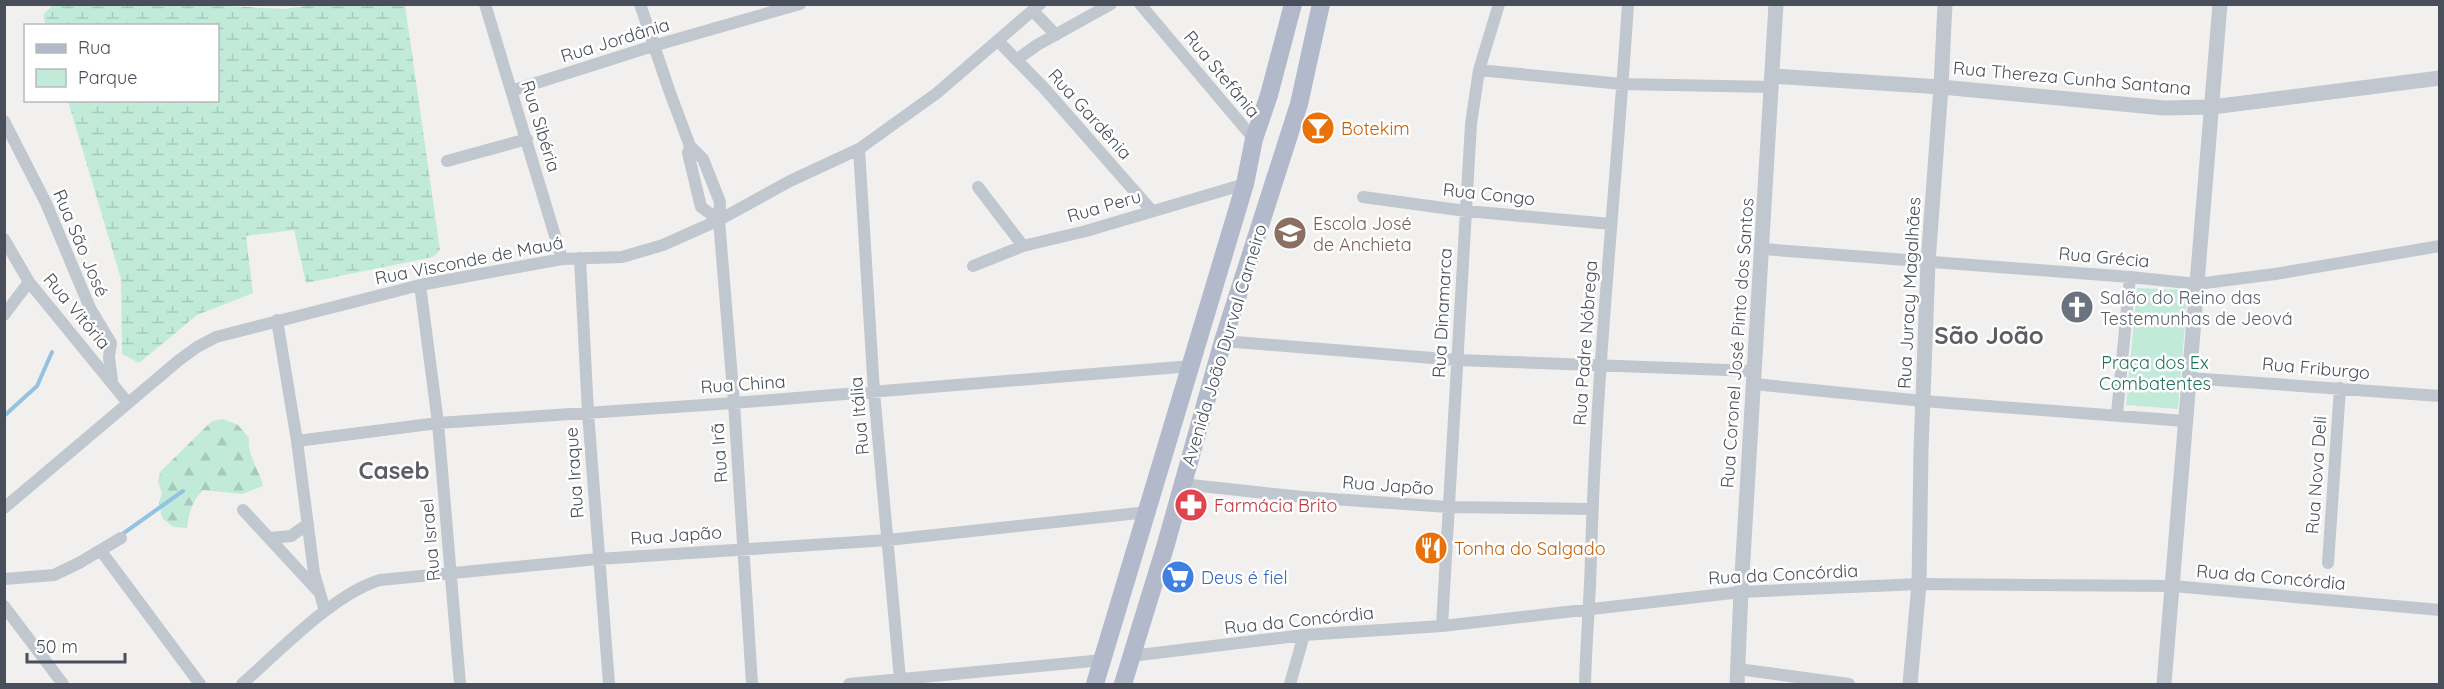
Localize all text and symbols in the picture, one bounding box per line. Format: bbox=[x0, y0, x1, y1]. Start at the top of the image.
street label: Rua Jordânia bbox=[558, 13, 672, 67]
legend bbox=[24, 24, 219, 102]
street label: Rua Stefânia bbox=[1179, 26, 1265, 122]
text: Rua bbox=[78, 36, 111, 59]
street label: Rua Thereza Cunha Santana bbox=[1952, 56, 2192, 100]
street label: Rua Gardênia bbox=[1043, 64, 1137, 164]
text: Parque bbox=[78, 66, 137, 89]
street label: Rua Sibéria bbox=[516, 77, 566, 175]
bar icon: Botekim bbox=[1300, 110, 1336, 146]
place label: Botekim bbox=[1341, 117, 1410, 140]
street label: Rua Congo bbox=[1442, 178, 1536, 210]
street label: Rua Peru bbox=[1064, 184, 1144, 228]
street label: Rua São José bbox=[48, 186, 114, 300]
street label: Rua Juracy Magalhães bbox=[1892, 196, 1926, 390]
street label: Rua Coronel José Pinto dos Santos bbox=[1715, 197, 1759, 489]
place label: Escola José de Anchieta bbox=[1313, 212, 1412, 256]
school or university icon: Escola José de Anchieta bbox=[1272, 215, 1308, 251]
street label: Avenida João Durval Carneiro bbox=[1176, 221, 1272, 469]
street label: Rua Visconde de Mauá bbox=[373, 230, 565, 290]
street label: Rua Grécia bbox=[2058, 242, 2150, 272]
street label: Rua Dinamarca bbox=[1427, 247, 1457, 379]
street label: Rua Padre Nóbrega bbox=[1568, 260, 1602, 426]
street label: Rua Vitória bbox=[38, 268, 116, 354]
place label: Salão do Reino das Testemunhas de Jeová bbox=[2100, 286, 2293, 330]
church icon: Salão do Reino das Testemunhas de Jeová bbox=[2059, 289, 2095, 325]
district label: São João bbox=[1934, 320, 2044, 350]
park label: Praça dos Ex Combatentes bbox=[2099, 351, 2211, 395]
street label: Rua Friburgo bbox=[2261, 352, 2371, 384]
street label: Rua China bbox=[700, 370, 786, 398]
street label: Rua Itália bbox=[844, 376, 874, 456]
street label: Rua Nova Deli bbox=[2300, 415, 2332, 535]
street label: Rua Irã bbox=[705, 422, 733, 484]
street label: Rua Iraque bbox=[559, 427, 589, 519]
district label: Caseb bbox=[359, 455, 429, 485]
street label: Rua Japão bbox=[1341, 470, 1435, 500]
pharmacy icon: Farmácia Brito bbox=[1173, 487, 1209, 523]
place label: Farmácia Brito bbox=[1214, 494, 1337, 517]
street label: Rua Israel bbox=[415, 498, 445, 582]
street label: Rua Japão bbox=[629, 520, 723, 550]
restaurant icon: Tonha do Salgado bbox=[1413, 530, 1449, 566]
place label: Tonha do Salgado bbox=[1454, 537, 1606, 560]
supermarket icon: Deus é fiel bbox=[1160, 559, 1196, 595]
street label: Rua da Concórdia bbox=[1707, 559, 1859, 589]
street label: Rua da Concórdia bbox=[2195, 559, 2347, 595]
place label: Deus é fiel bbox=[1201, 566, 1288, 589]
street label: Rua da Concórdia bbox=[1223, 601, 1375, 639]
scale bar bbox=[27, 626, 124, 664]
text: 50 m bbox=[36, 635, 78, 658]

